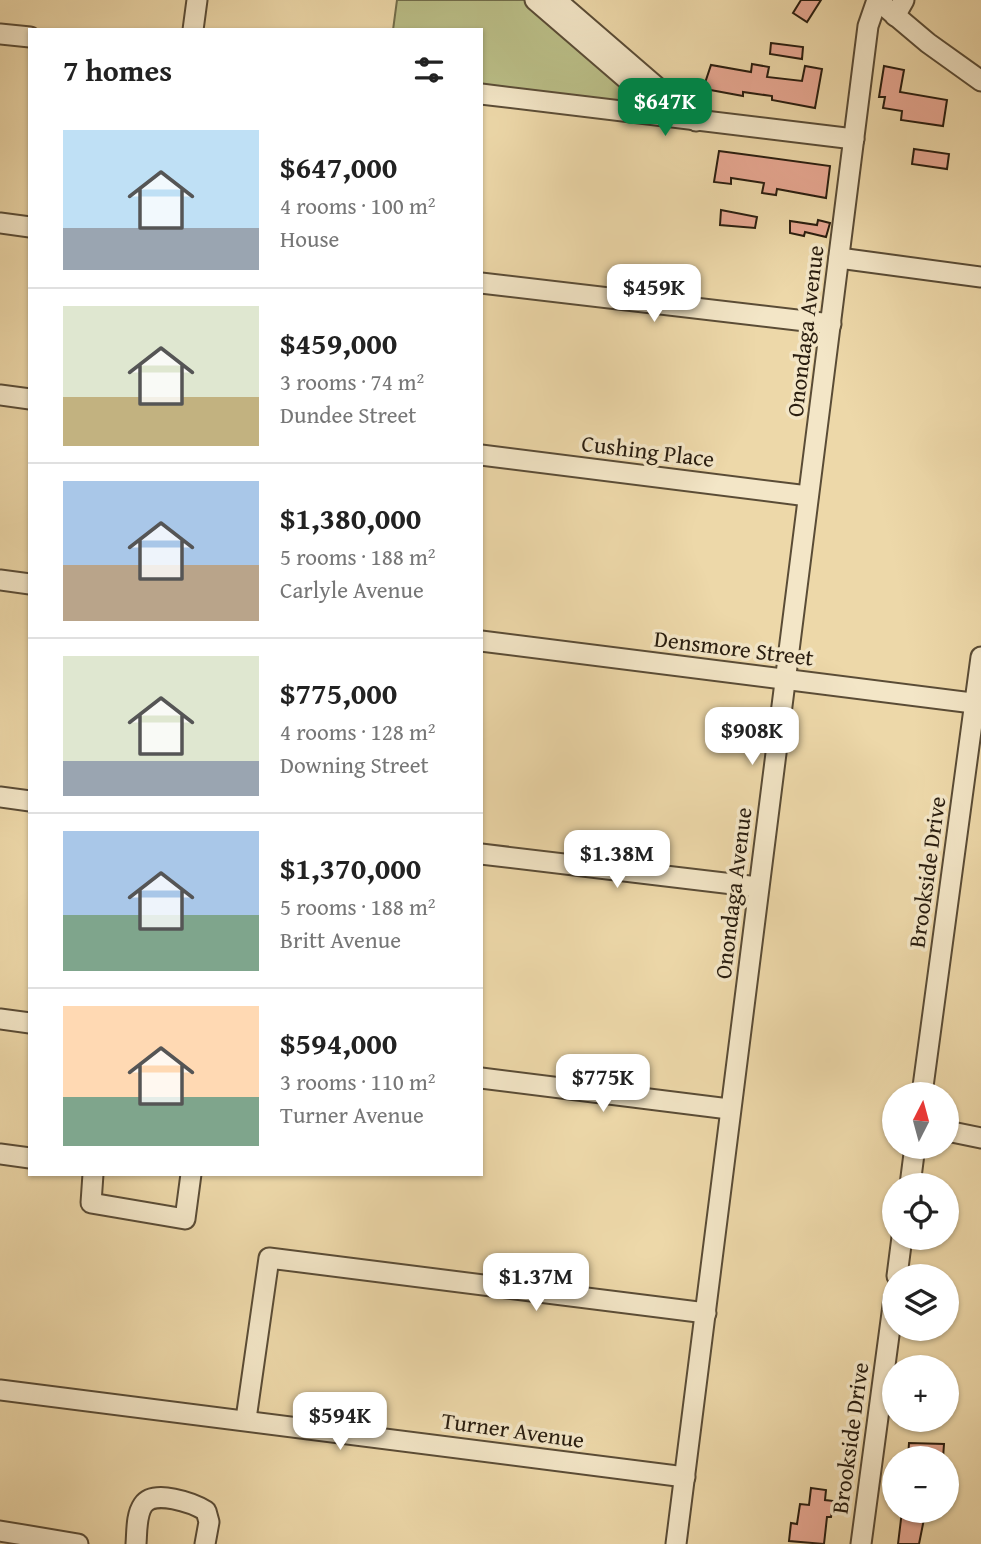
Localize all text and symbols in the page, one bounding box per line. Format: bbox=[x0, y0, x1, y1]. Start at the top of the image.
text: 7 homes bbox=[63, 48, 172, 92]
icon: filters bbox=[410, 51, 448, 89]
pin: $647K bbox=[616, 78, 714, 138]
text: $647K bbox=[634, 84, 696, 117]
text: $647,000 bbox=[280, 145, 397, 189]
icon: home bbox=[119, 158, 203, 242]
text: 4 rooms · 100 m² bbox=[280, 189, 435, 222]
text: House bbox=[280, 222, 339, 255]
street label: Onondaga Avenue bbox=[778, 243, 831, 419]
pin: $459K bbox=[605, 264, 703, 324]
text: $459K bbox=[623, 270, 685, 303]
text: $459,000 bbox=[280, 321, 397, 365]
icon: home bbox=[119, 334, 203, 418]
text: 3 rooms · 74 m² bbox=[280, 365, 424, 398]
text: Dundee Street bbox=[280, 398, 416, 431]
street label: Cushing Place bbox=[580, 426, 716, 475]
text: $1,380,000 bbox=[280, 496, 421, 540]
icon: home bbox=[119, 509, 203, 593]
text: 5 rooms · 188 m² bbox=[280, 540, 435, 573]
text: Carlyle Avenue bbox=[280, 573, 424, 606]
street label: Densmore Street bbox=[652, 621, 816, 674]
text: $775,000 bbox=[280, 671, 397, 715]
icon: home bbox=[119, 684, 203, 768]
pin: $908K bbox=[703, 708, 801, 767]
text: $908K bbox=[721, 713, 783, 746]
text: 4 rooms · 128 m² bbox=[280, 715, 435, 748]
text: Downing Street bbox=[280, 748, 429, 781]
street label: Brookside Drive bbox=[900, 794, 953, 950]
street label: Onondaga Avenue bbox=[706, 805, 759, 981]
pin: $1.38M bbox=[560, 830, 674, 890]
text: $1.38M bbox=[580, 836, 654, 869]
text: $1,370,000 bbox=[280, 846, 421, 890]
icon: home bbox=[119, 859, 203, 943]
text: 5 rooms · 188 m² bbox=[280, 890, 435, 923]
text: Britt Avenue bbox=[280, 923, 401, 956]
text: $594,000 bbox=[280, 1021, 397, 1065]
icon: home bbox=[119, 1034, 203, 1118]
pin: $775K bbox=[554, 1054, 652, 1114]
text: $775K bbox=[572, 1060, 634, 1093]
text: 3 rooms · 110 m² bbox=[280, 1065, 435, 1098]
north arrow bbox=[882, 1082, 959, 1158]
map controls bbox=[882, 1082, 959, 1523]
text: Turner Avenue bbox=[280, 1098, 424, 1131]
button: locate bbox=[882, 1173, 959, 1250]
pin: $1.37M bbox=[479, 1254, 593, 1313]
text: $1.37M bbox=[499, 1259, 573, 1292]
button: layers bbox=[882, 1264, 959, 1341]
button: + bbox=[882, 1355, 959, 1432]
street label: Brookside Drive bbox=[823, 1360, 876, 1516]
pin: $594K bbox=[291, 1392, 389, 1452]
text: $594K bbox=[309, 1398, 371, 1431]
street label: Turner Avenue bbox=[440, 1403, 587, 1456]
button: − bbox=[882, 1446, 959, 1523]

